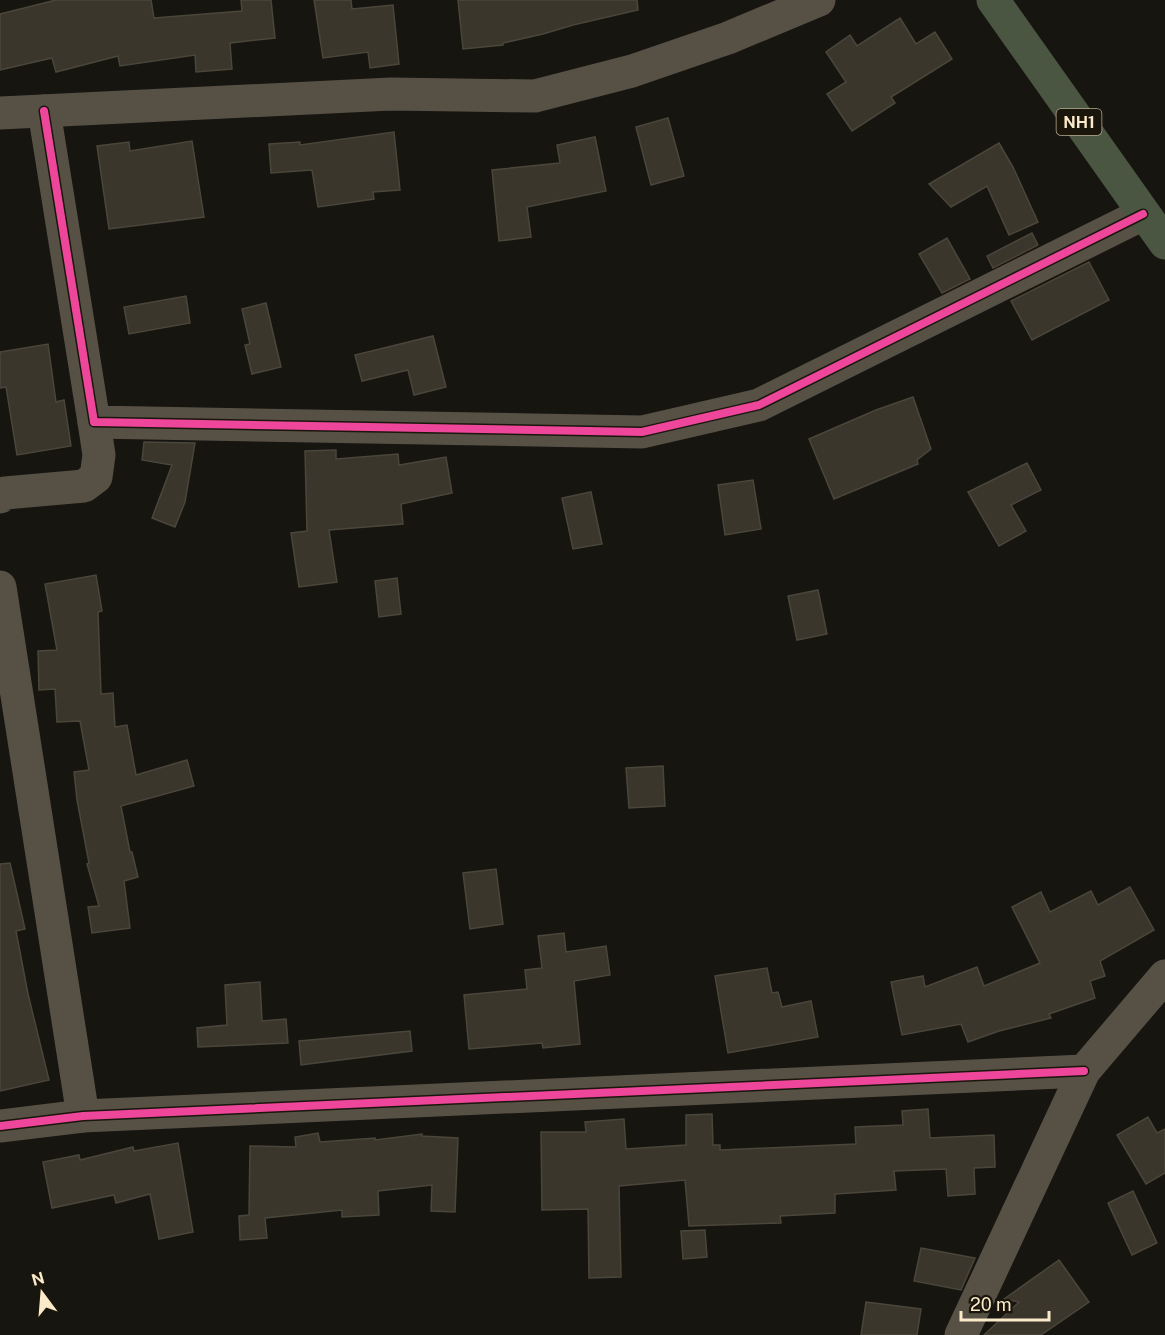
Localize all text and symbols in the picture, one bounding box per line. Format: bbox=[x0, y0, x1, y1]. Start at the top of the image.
road number: NH1 bbox=[1056, 109, 1102, 135]
north arrow bbox=[12, 1263, 72, 1323]
text: N bbox=[29, 1268, 47, 1290]
scale bar bbox=[961, 1284, 1050, 1322]
text: 20 m bbox=[970, 1294, 1012, 1315]

